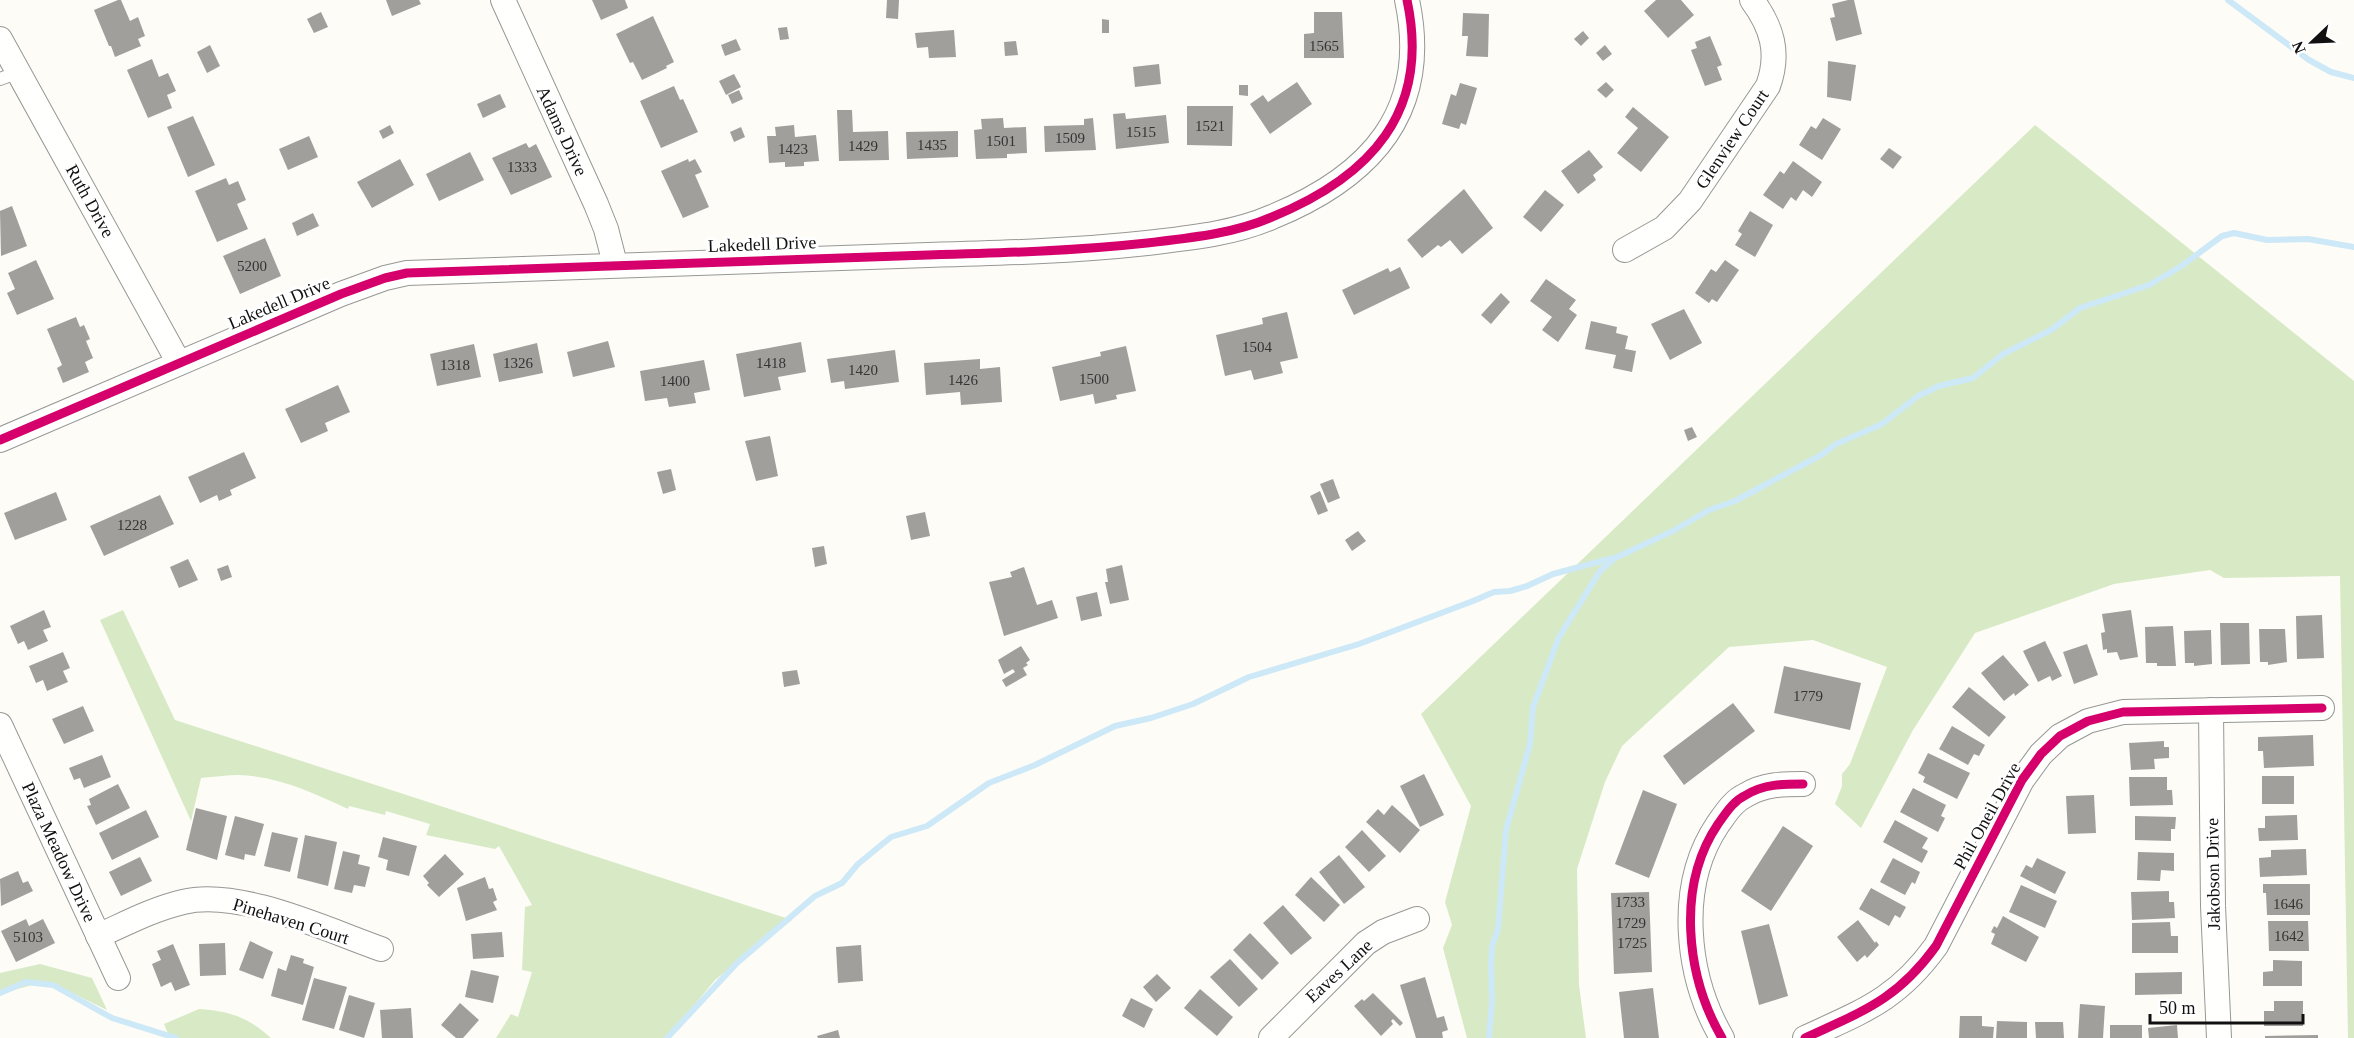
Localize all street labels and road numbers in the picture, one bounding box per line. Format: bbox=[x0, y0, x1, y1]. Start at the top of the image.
street label: Adams Drive bbox=[533, 83, 591, 179]
street label: Glenview Court bbox=[1691, 86, 1773, 192]
street label: Ruth Drive bbox=[62, 161, 118, 241]
street label: Lakedell Drive bbox=[707, 232, 817, 256]
street label: Lakedell Drive bbox=[225, 273, 333, 333]
street label: Phil Oneil Drive bbox=[1949, 759, 2025, 873]
street label: Plaza Meadow Drive bbox=[18, 779, 100, 925]
street label: Jakobson Drive bbox=[2202, 818, 2224, 930]
street label: Pinehaven Court bbox=[230, 894, 352, 948]
street label: Eaves Lane bbox=[1302, 935, 1376, 1007]

